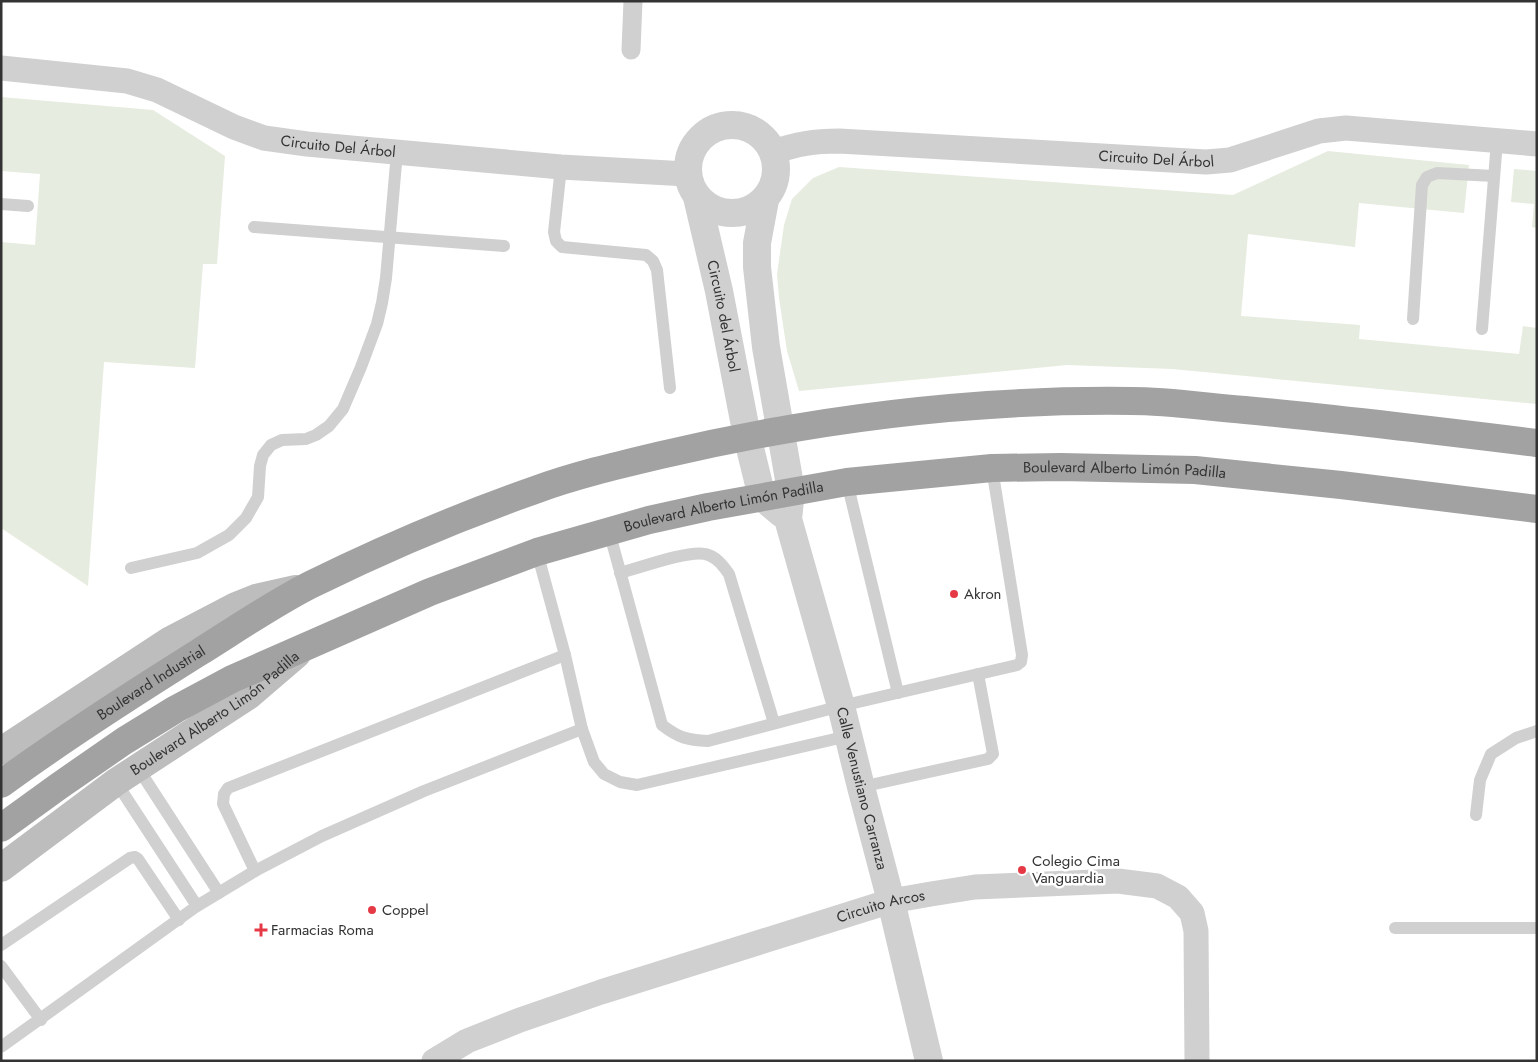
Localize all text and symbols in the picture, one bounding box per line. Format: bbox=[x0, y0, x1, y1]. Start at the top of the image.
street label: Circuito Del Árbol bbox=[279, 129, 397, 163]
street label: Circuito Del Árbol bbox=[1098, 145, 1215, 173]
street label: Circuito del Árbol bbox=[701, 258, 745, 374]
street label: Boulevard Alberto Limón Padilla bbox=[1023, 456, 1227, 484]
street label: Boulevard Alberto Limón Padilla bbox=[621, 475, 825, 538]
place label: Akron bbox=[964, 583, 1002, 605]
marker: Akron bbox=[948, 588, 960, 600]
street label: Boulevard Industrial bbox=[92, 640, 210, 726]
street label: Boulevard Alberto Limón Padilla bbox=[126, 646, 304, 781]
street label: Calle Venustiano Carranza bbox=[831, 705, 893, 872]
place label: Colegio Cima Vanguardia bbox=[1032, 850, 1120, 889]
marker: Colegio Cima Vanguardia bbox=[1016, 864, 1028, 876]
street label: Circuito Arcos bbox=[834, 884, 926, 928]
place label: Coppel bbox=[382, 899, 429, 921]
marker: Coppel bbox=[366, 904, 378, 916]
place label: Farmacias Roma bbox=[271, 919, 374, 941]
marker: Farmacias Roma bbox=[255, 924, 267, 936]

